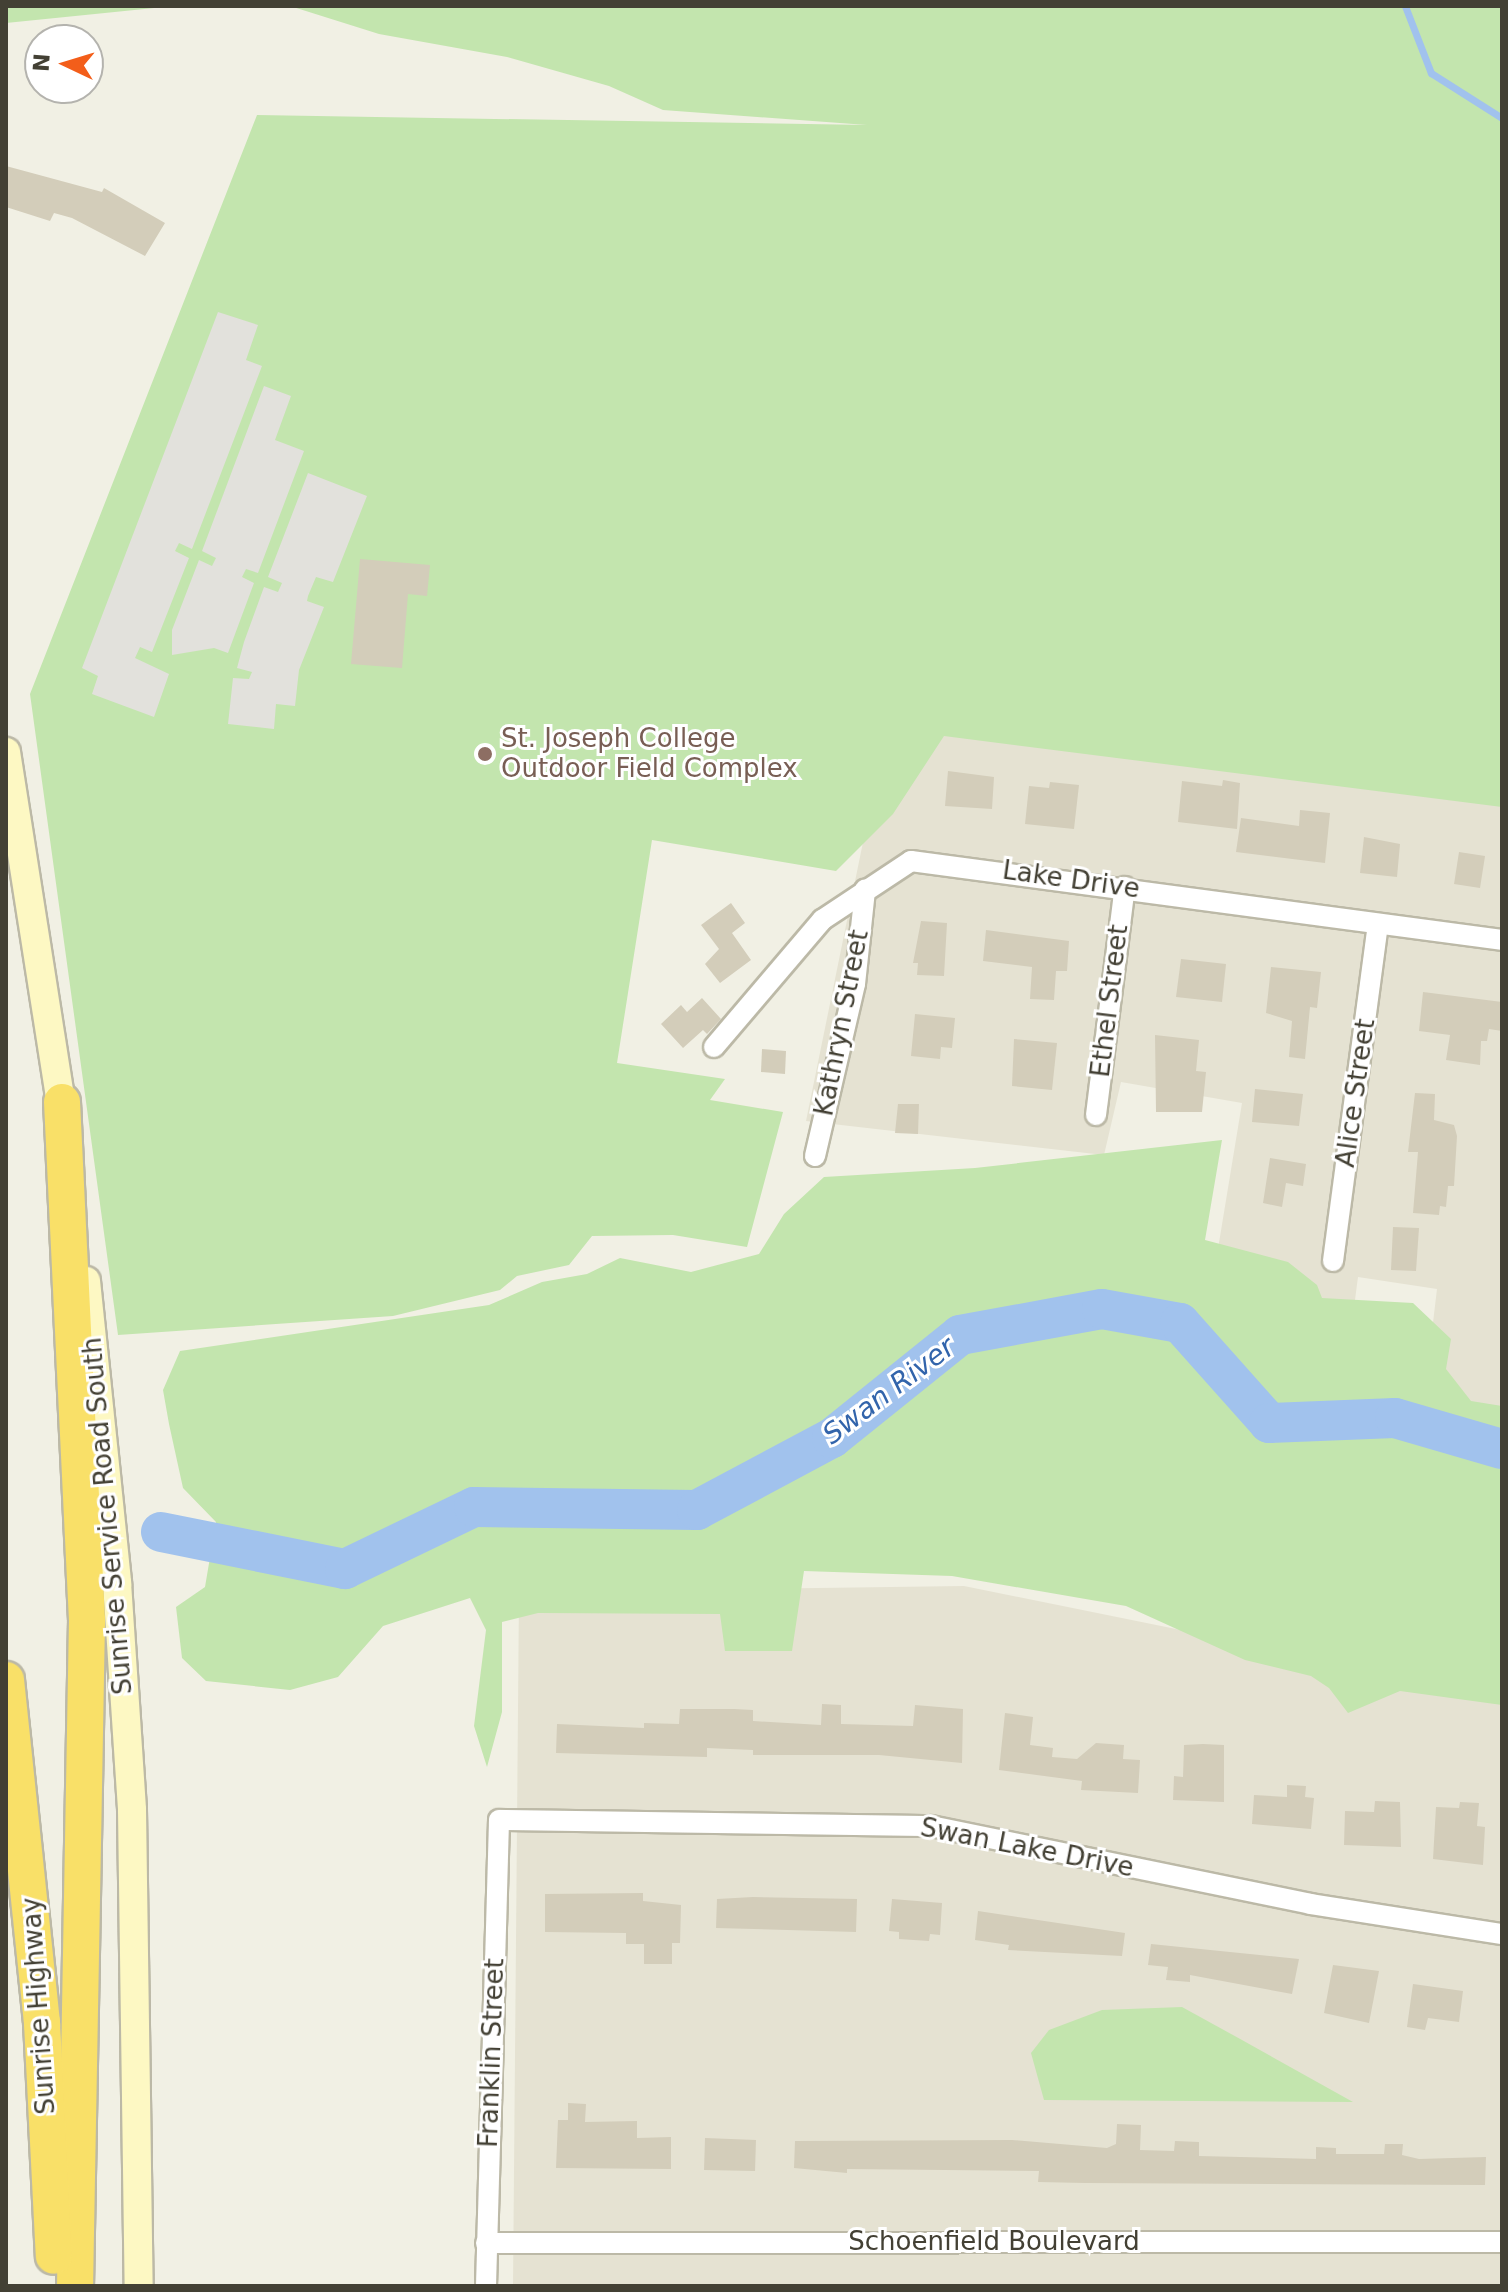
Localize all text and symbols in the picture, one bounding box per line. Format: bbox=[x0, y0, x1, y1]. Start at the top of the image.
north arrow bbox=[24, 24, 104, 104]
text: N bbox=[28, 52, 55, 72]
place label: St. Joseph College Outdoor Field Complex bbox=[501, 723, 798, 784]
marker: St. Joseph College Outdoor Field Complex bbox=[476, 745, 494, 763]
street label: Lake Drive bbox=[1000, 855, 1142, 905]
street label: Ethel Street bbox=[1085, 923, 1135, 1079]
street label: Kathryn Street bbox=[809, 927, 875, 1119]
street label: Alice Street bbox=[1330, 1017, 1382, 1169]
water label: Swan River bbox=[816, 1330, 962, 1452]
street label: Sunrise Service Road South bbox=[77, 1336, 139, 1696]
street label: Swan Lake Drive bbox=[918, 1812, 1136, 1884]
street label: Sunrise Highway bbox=[16, 1896, 62, 2116]
street label: Franklin Street bbox=[473, 1958, 511, 2148]
street label: Schoenfield Boulevard bbox=[848, 2226, 1140, 2258]

